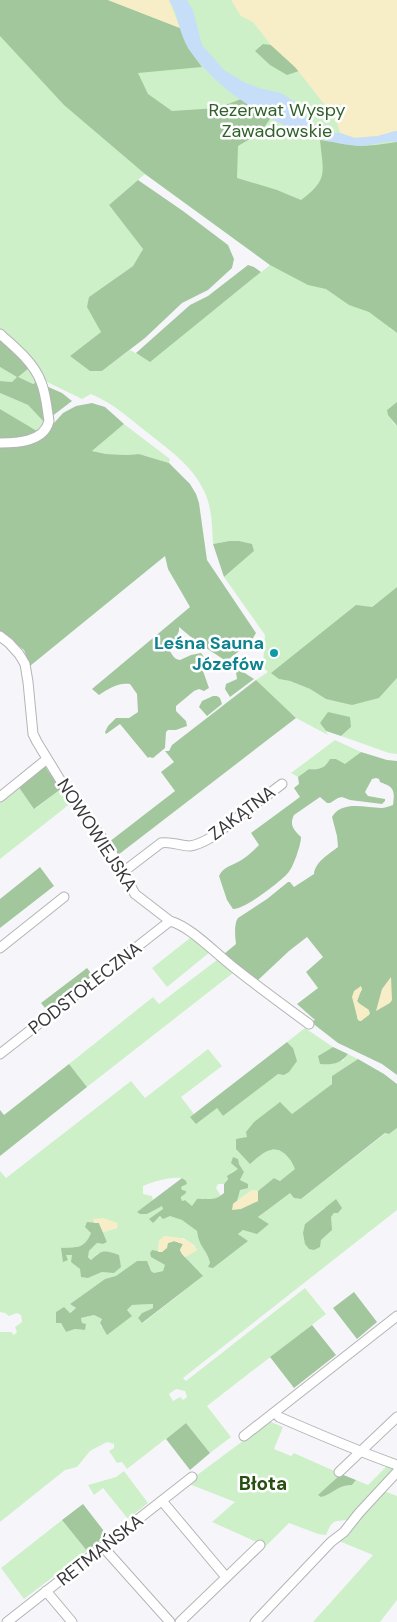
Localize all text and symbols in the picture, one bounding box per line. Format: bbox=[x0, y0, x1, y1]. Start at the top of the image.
park label: Rezerwat Wyspy Zawadowskie bbox=[209, 98, 345, 143]
place label: Leśna Sauna Józefów bbox=[154, 631, 264, 676]
marker: Leśna Sauna Józefów bbox=[268, 647, 280, 659]
street label: NOWOWIEJSKA bbox=[52, 774, 143, 896]
street label: ZAKĄTNA bbox=[204, 780, 280, 846]
street label: PODSTOŁECZNA bbox=[23, 936, 147, 1040]
district label: Błota bbox=[239, 1471, 287, 1496]
street label: RETMAŃSKA bbox=[52, 1509, 148, 1591]

